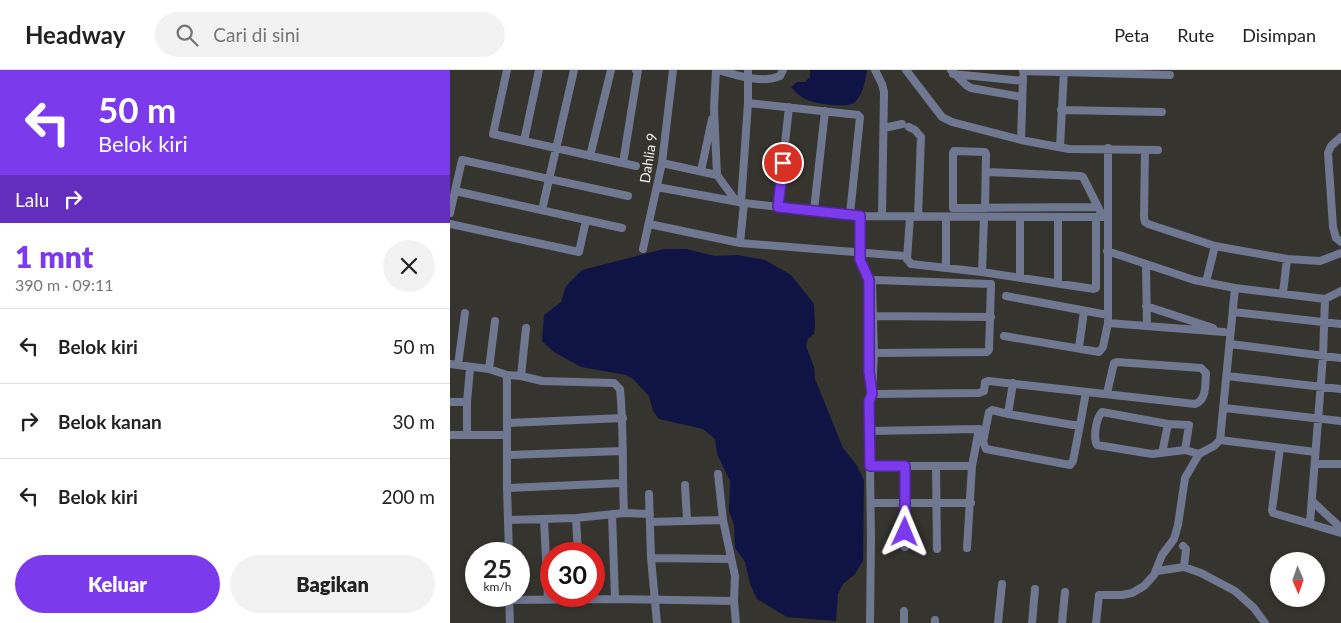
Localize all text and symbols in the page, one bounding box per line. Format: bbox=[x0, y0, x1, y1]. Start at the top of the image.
search box bbox=[155, 12, 505, 57]
text: Headway bbox=[25, 20, 125, 49]
icon: search bbox=[173, 21, 201, 49]
text: Cari di sini bbox=[213, 23, 300, 46]
text: Peta bbox=[1114, 24, 1149, 46]
text: Rute bbox=[1177, 24, 1214, 46]
text: Disimpan bbox=[1242, 24, 1316, 46]
text: 50 m bbox=[98, 88, 176, 130]
icon: left bbox=[15, 90, 80, 155]
text: Belok kiri bbox=[98, 130, 188, 157]
street label: Dahlia 9 bbox=[636, 132, 660, 184]
pin bbox=[762, 142, 804, 184]
icon: arrive bbox=[769, 149, 797, 177]
icon: right bbox=[59, 185, 87, 213]
text: Lalu bbox=[15, 188, 49, 211]
text: 1 mnt bbox=[15, 238, 93, 274]
button: close bbox=[383, 240, 435, 292]
text: 390 m · 09:11 bbox=[15, 275, 114, 294]
icon: left bbox=[15, 332, 43, 360]
text: Belok kiri bbox=[58, 335, 138, 358]
text: 50 m bbox=[392, 335, 435, 358]
icon: right bbox=[15, 407, 43, 435]
text: Belok kanan bbox=[58, 410, 162, 433]
text: 30 m bbox=[392, 410, 435, 433]
icon: left bbox=[15, 482, 43, 510]
text: Belok kiri bbox=[58, 485, 138, 508]
text: 200 m bbox=[381, 485, 435, 508]
position arrow bbox=[878, 505, 930, 557]
speed limit sign: 30 bbox=[540, 542, 605, 607]
north arrow bbox=[1270, 552, 1325, 608]
map controls bbox=[1270, 552, 1325, 607]
text: 25 bbox=[483, 553, 512, 583]
button: Keluar bbox=[15, 555, 220, 613]
button: Bagikan bbox=[230, 555, 435, 613]
text: km/h bbox=[483, 579, 512, 594]

